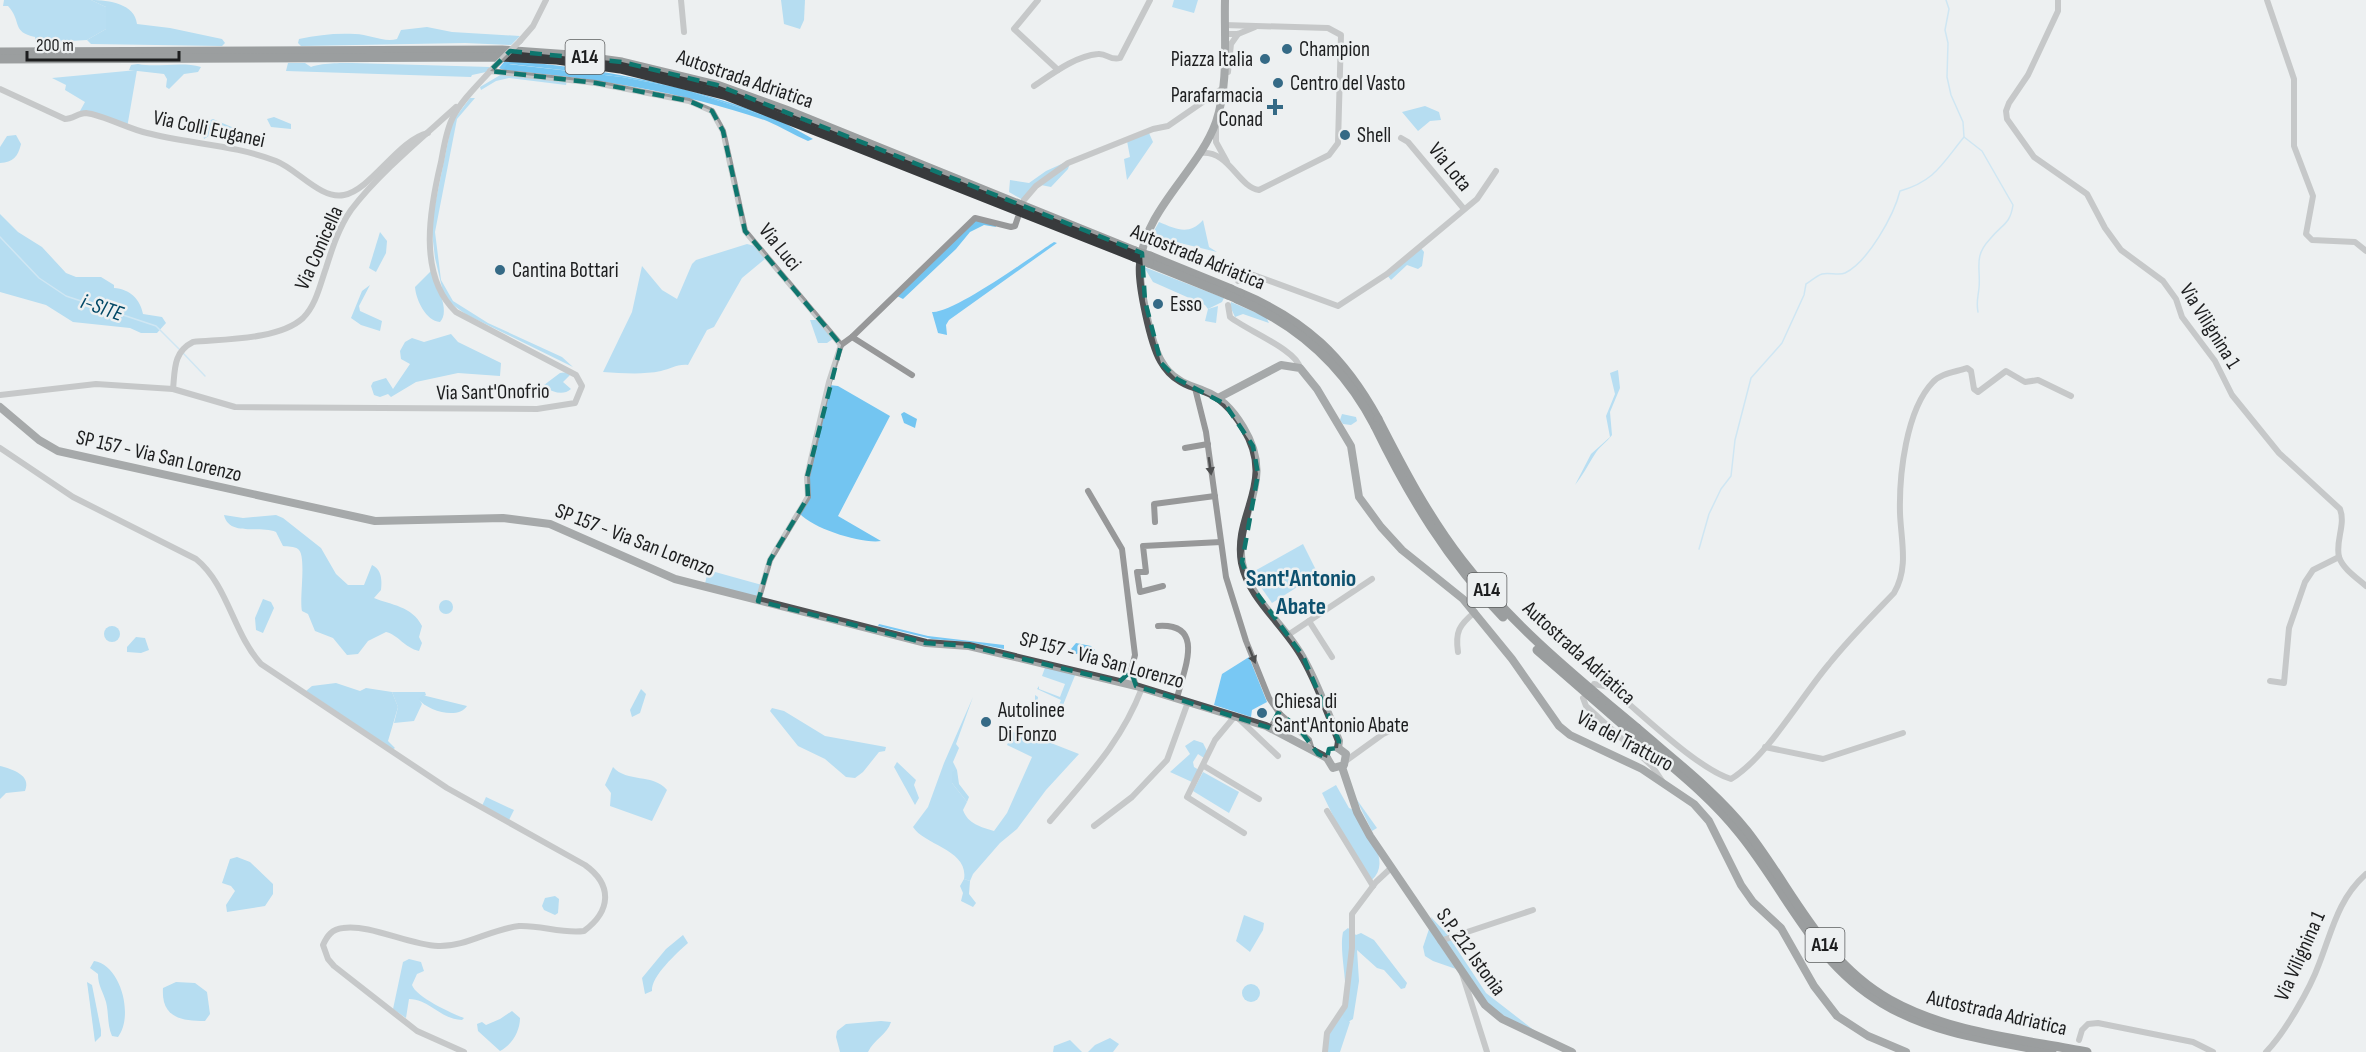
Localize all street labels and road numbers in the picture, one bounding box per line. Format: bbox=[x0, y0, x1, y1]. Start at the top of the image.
road number: A14 bbox=[566, 40, 604, 74]
street label: Autostrada Adriatica bbox=[673, 44, 816, 114]
street label: Via Colli Euganei bbox=[151, 105, 267, 153]
street label: Via Lota bbox=[1423, 138, 1477, 196]
street label: Via Conicella bbox=[289, 202, 349, 294]
street label: Via Luci bbox=[753, 218, 807, 276]
street label: Autostrada Adriatica bbox=[1126, 218, 1269, 295]
street label: Via Vilignina 1 bbox=[2174, 279, 2246, 374]
street label: Via Sant'Onofrio bbox=[436, 379, 550, 405]
street label: SP 157 - Via San Lorenzo bbox=[74, 425, 244, 487]
street label: SP 157 - Via San Lorenzo bbox=[552, 498, 718, 582]
road number: A14 bbox=[1468, 573, 1506, 607]
street label: Autostrada Adriatica bbox=[1517, 595, 1640, 710]
street label: SP 157 - Via San Lorenzo bbox=[1017, 626, 1187, 694]
street label: Via del Tratturo bbox=[1572, 705, 1678, 777]
street label: S.P. 212 Istonia bbox=[1431, 903, 1511, 1001]
street label: Via Vilignina 1 bbox=[2269, 907, 2331, 1005]
road number: A14 bbox=[1806, 928, 1844, 962]
street label: Autostrada Adriatica bbox=[1924, 985, 2069, 1041]

